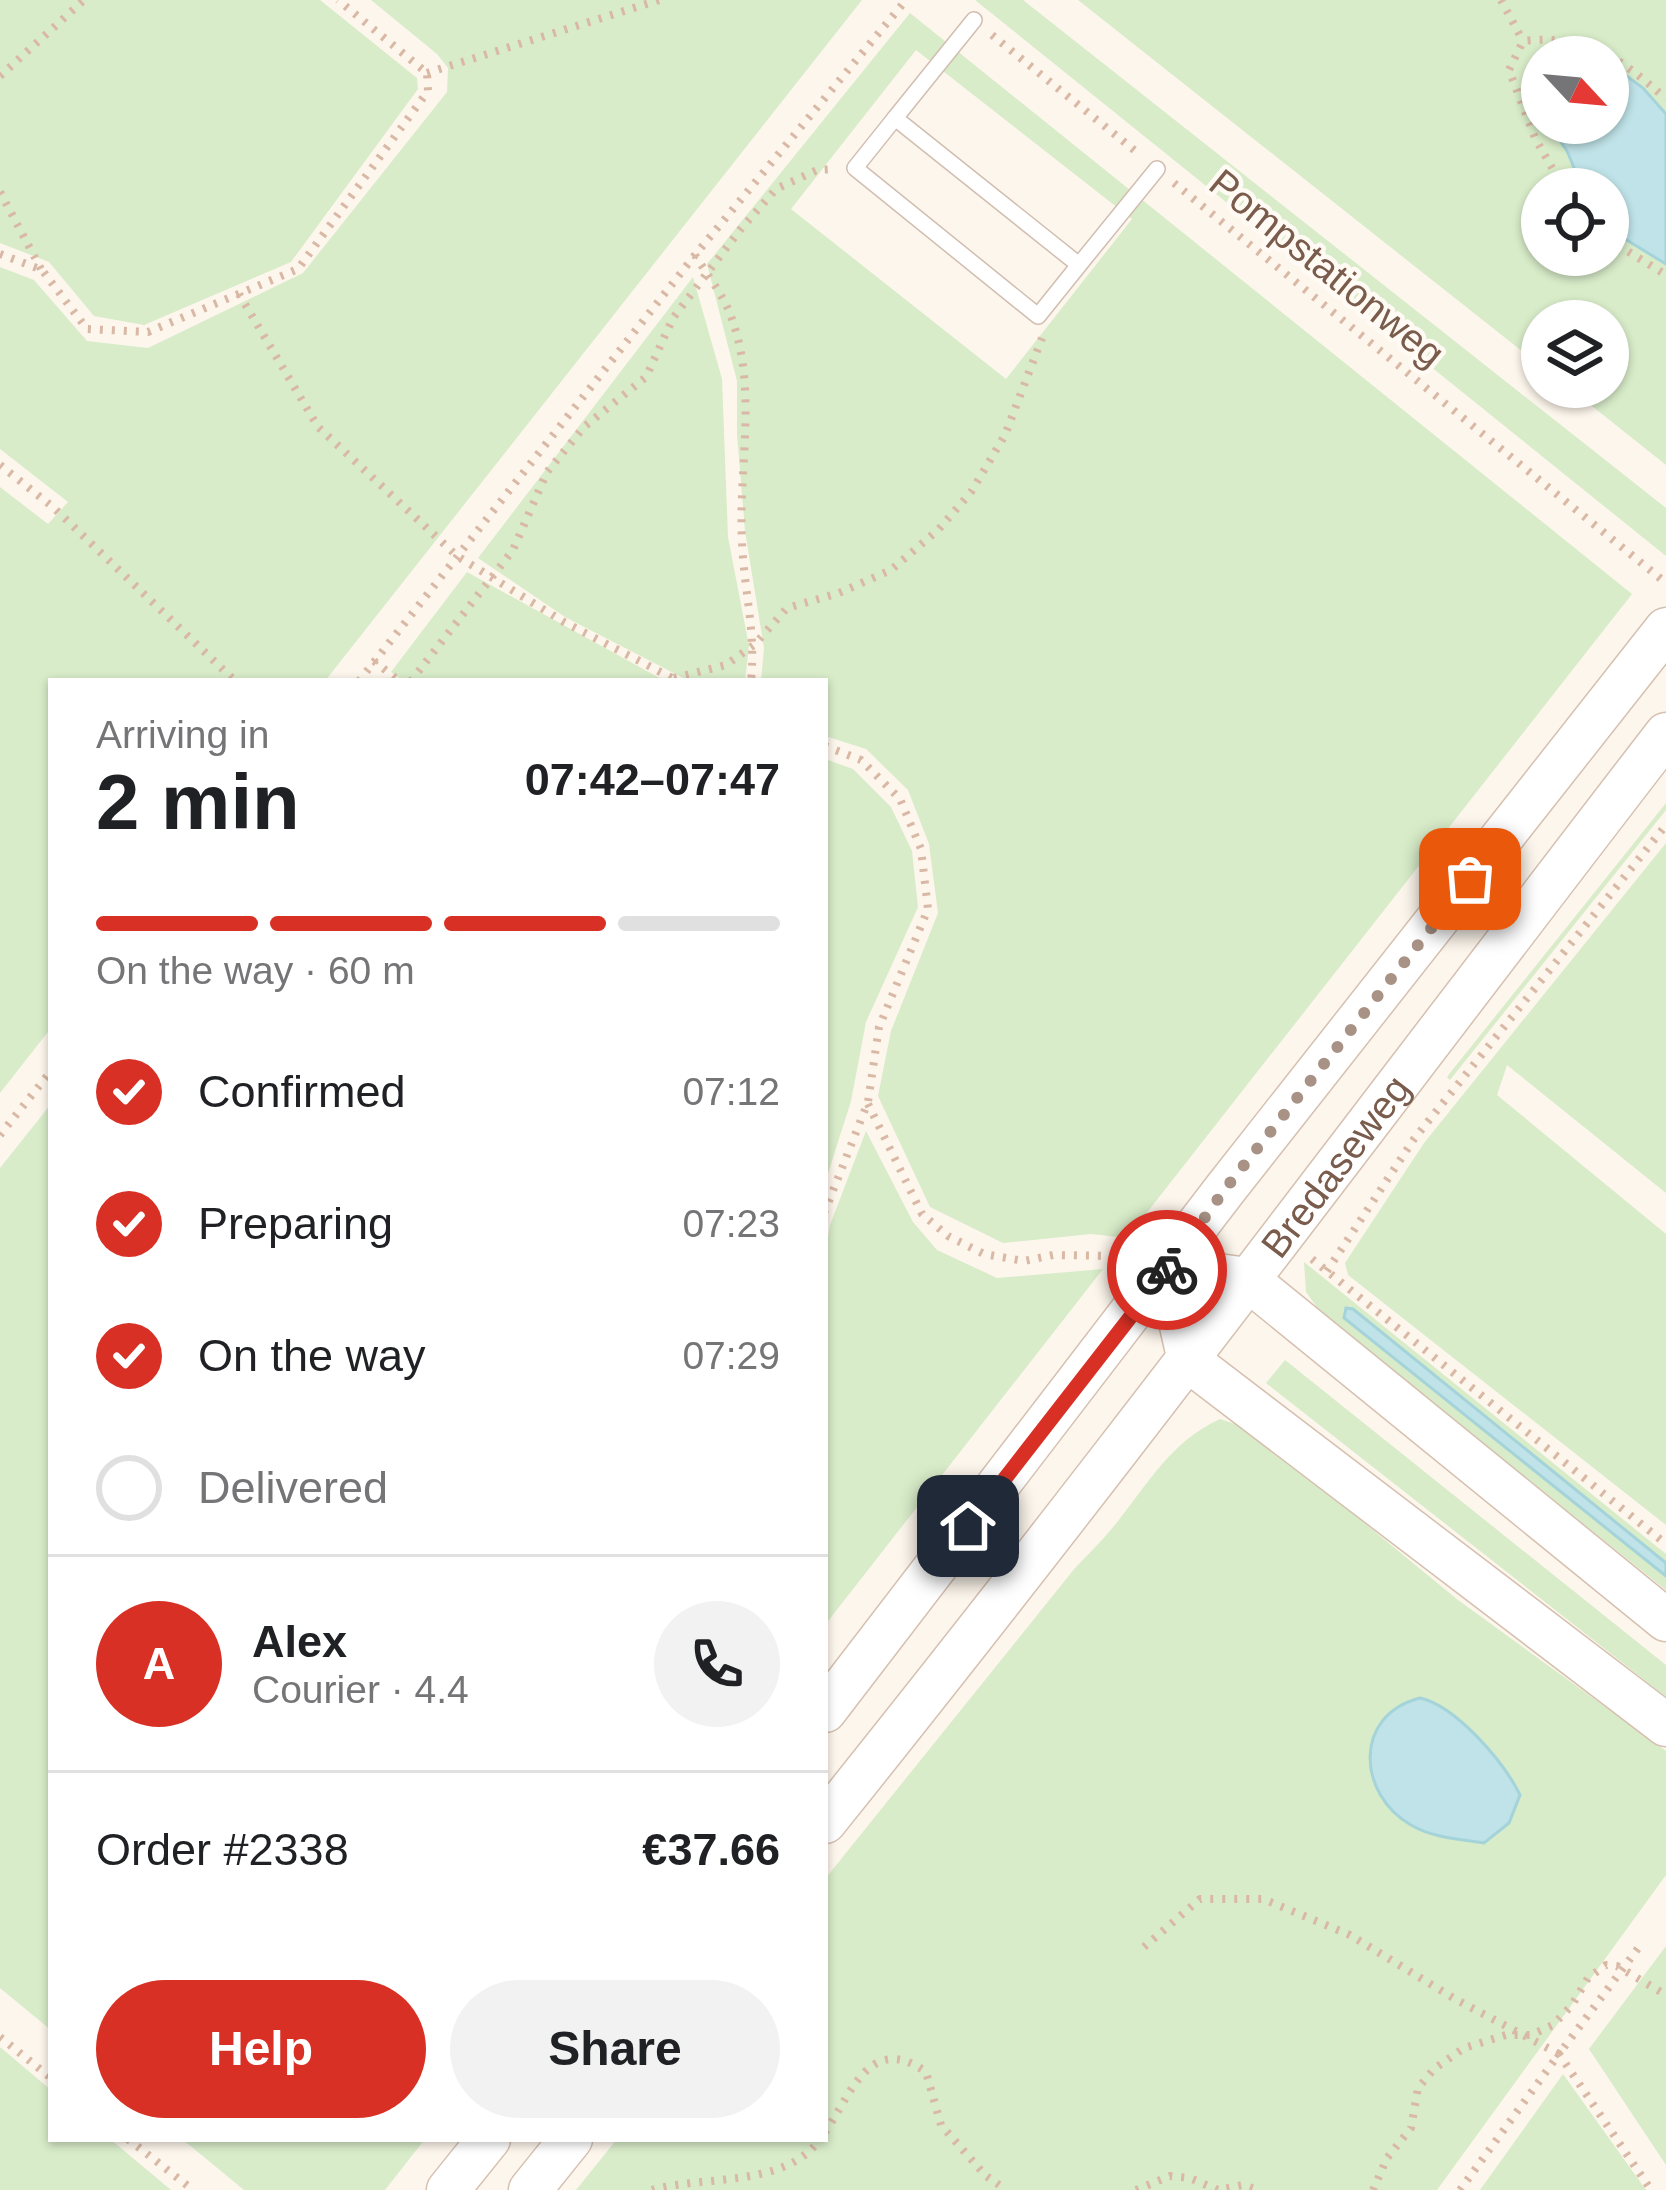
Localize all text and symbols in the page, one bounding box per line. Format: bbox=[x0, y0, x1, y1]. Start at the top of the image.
north arrow bbox=[1521, 36, 1629, 144]
map controls bbox=[1521, 36, 1629, 408]
street label: Pompstationweg bbox=[1201, 161, 1453, 375]
button: locate bbox=[1521, 168, 1629, 276]
button: layers bbox=[1521, 300, 1629, 408]
text: Arriving in bbox=[96, 713, 269, 756]
text: 07:42–07:47 bbox=[525, 754, 780, 805]
text: 2 min bbox=[96, 758, 300, 846]
pin bbox=[1419, 828, 1521, 930]
icon: bag bbox=[1437, 846, 1503, 912]
text: On the way · 60 m bbox=[96, 949, 415, 992]
icon: check bbox=[96, 1059, 162, 1125]
text: Confirmed bbox=[198, 1066, 406, 1117]
street label: Bredaseweg bbox=[1252, 1067, 1418, 1265]
text: 07:12 bbox=[682, 1070, 780, 1113]
icon: check bbox=[96, 1191, 162, 1257]
text: Preparing bbox=[198, 1198, 393, 1249]
text: 07:23 bbox=[682, 1202, 780, 1245]
courier bbox=[1107, 1210, 1227, 1330]
icon: bike bbox=[1134, 1237, 1200, 1303]
icon: check bbox=[96, 1323, 162, 1389]
text: On the way bbox=[198, 1330, 426, 1381]
text: 07:29 bbox=[682, 1334, 780, 1377]
text: Delivered bbox=[198, 1462, 388, 1513]
pin bbox=[917, 1475, 1019, 1577]
icon: home bbox=[935, 1493, 1001, 1559]
button: phone bbox=[654, 1601, 780, 1727]
text: Alex bbox=[252, 1616, 347, 1667]
text: A bbox=[143, 1638, 175, 1689]
text: Courier · 4.4 bbox=[252, 1668, 469, 1711]
text: Order #2338 bbox=[96, 1824, 349, 1875]
text: €37.66 bbox=[642, 1824, 780, 1875]
button: Help bbox=[96, 1980, 426, 2118]
button: Share bbox=[450, 1980, 780, 2118]

